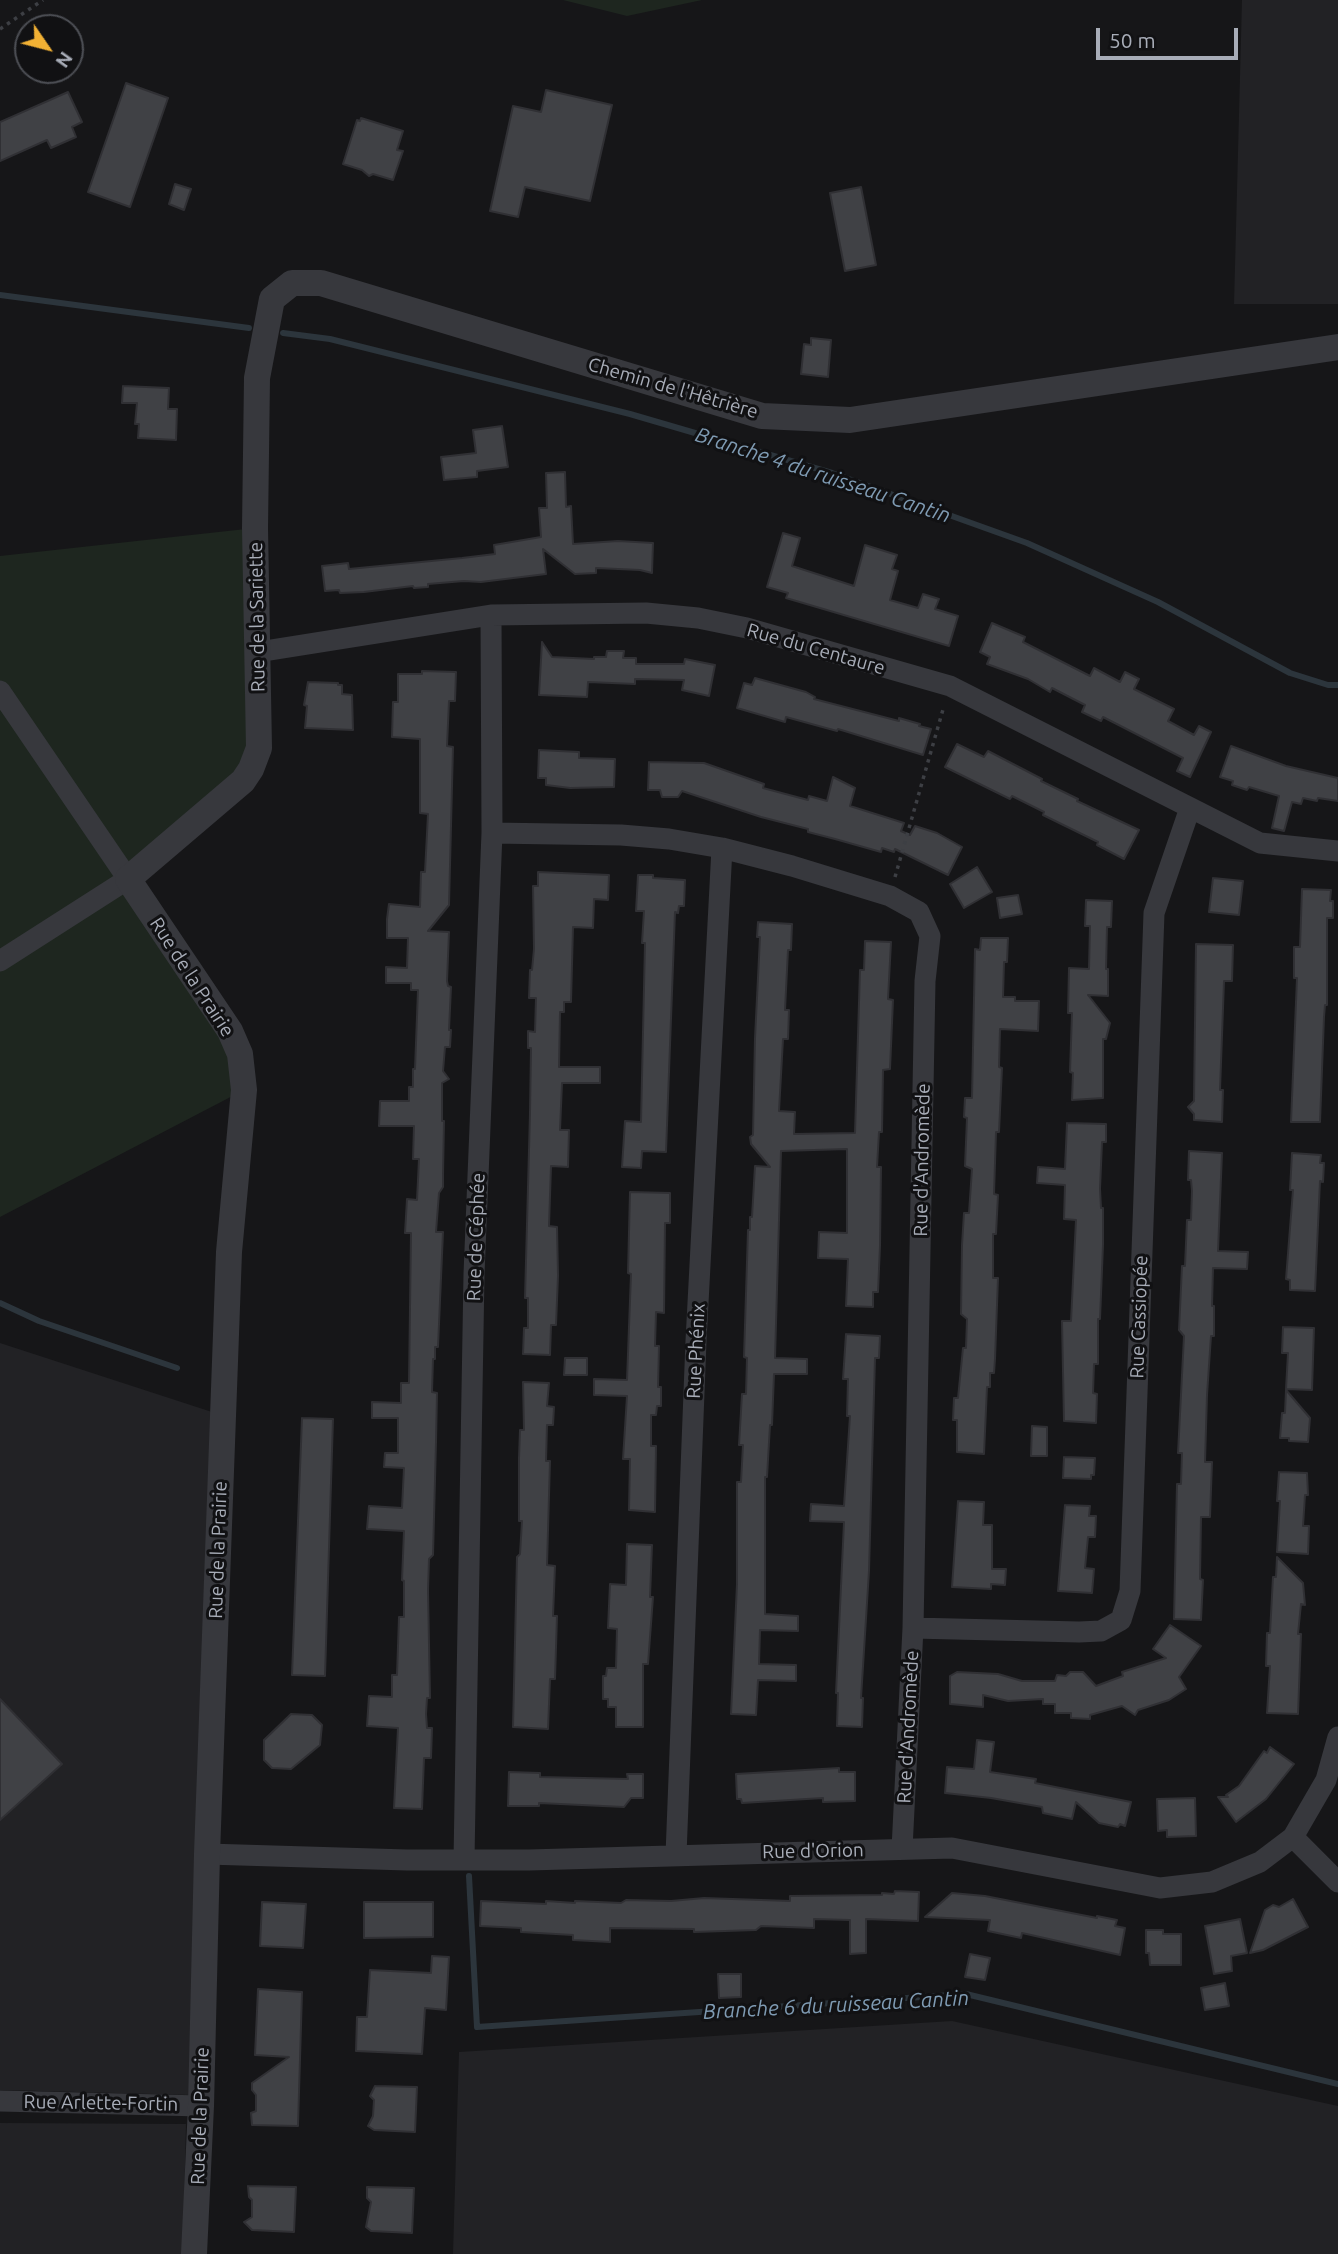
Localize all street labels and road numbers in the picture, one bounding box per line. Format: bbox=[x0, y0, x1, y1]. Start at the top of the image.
street label: Chemin de l'Hêtrière bbox=[585, 353, 761, 423]
street label: Rue de la Sariette bbox=[244, 542, 270, 692]
street label: Rue du Centaure bbox=[744, 618, 888, 680]
street label: Rue de la Prairie bbox=[145, 913, 239, 1041]
street label: Rue d'Andromède bbox=[909, 1083, 935, 1237]
street label: Rue de Céphée bbox=[462, 1172, 490, 1302]
street label: Rue Cassiopée bbox=[1125, 1255, 1153, 1379]
street label: Rue Phénix bbox=[682, 1303, 710, 1399]
street label: Rue de la Prairie bbox=[204, 1481, 232, 1619]
street label: Rue d'Andromède bbox=[893, 1650, 923, 1804]
street label: Rue d'Orion bbox=[762, 1839, 864, 1863]
street label: Rue de la Prairie bbox=[186, 2047, 214, 2185]
street label: Rue Arlette-Fortin bbox=[23, 2090, 179, 2116]

